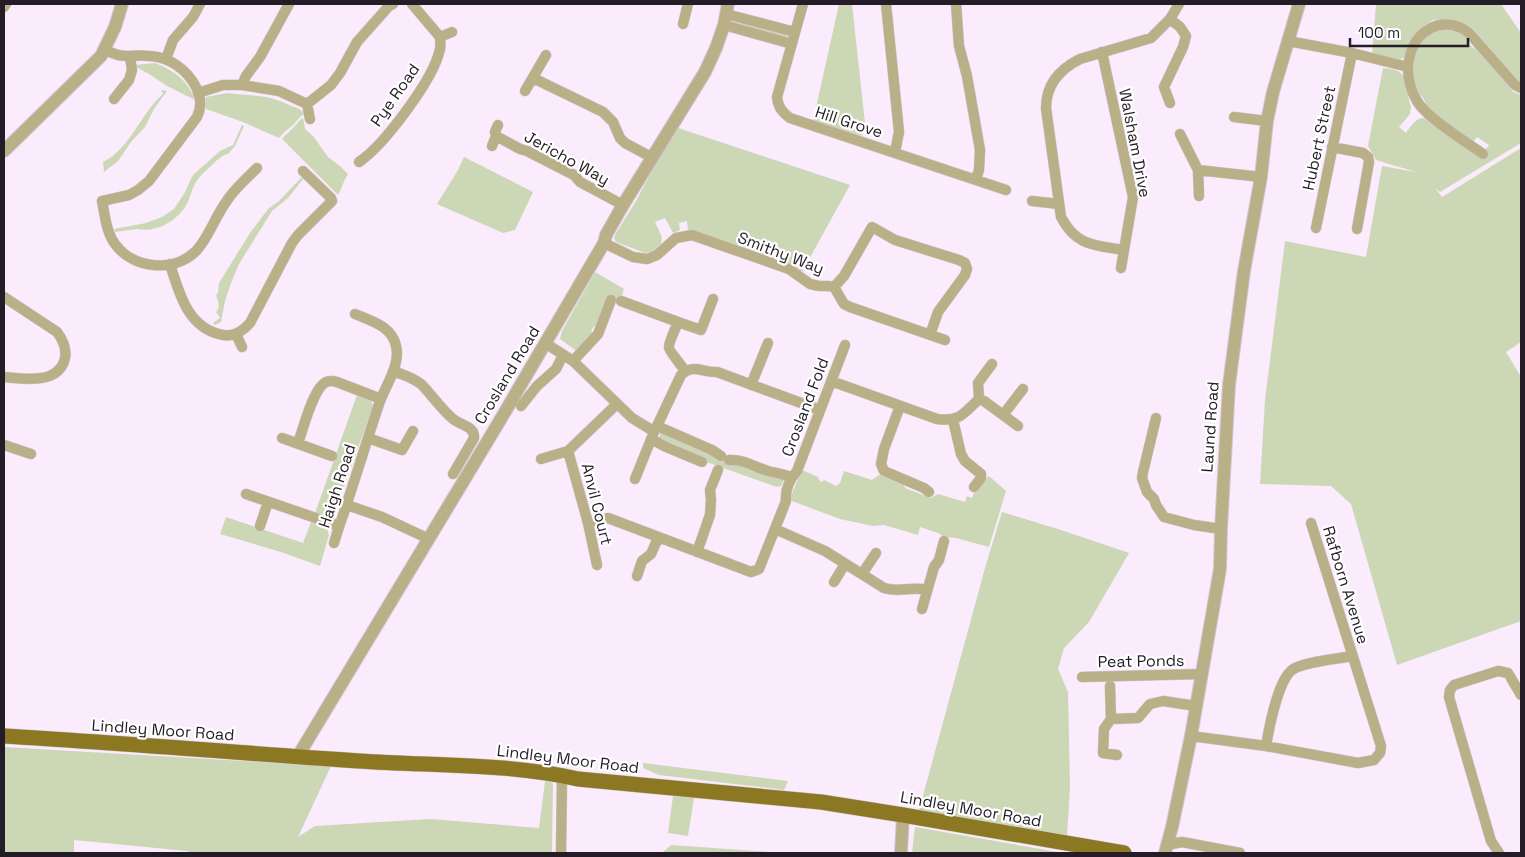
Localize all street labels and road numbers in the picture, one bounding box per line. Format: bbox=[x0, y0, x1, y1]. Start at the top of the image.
street label: Pye Road bbox=[366, 59, 424, 131]
street label: Hubert Street bbox=[1298, 84, 1340, 192]
street label: Walsham Drive bbox=[1114, 87, 1156, 199]
street label: Hill Grove bbox=[812, 101, 886, 143]
street label: Jericho Way bbox=[521, 126, 613, 190]
street label: Smithy Way bbox=[735, 227, 827, 279]
street label: Crosland Road bbox=[469, 322, 545, 428]
street label: Crosland Fold bbox=[777, 355, 833, 459]
street label: Laund Road bbox=[1196, 381, 1224, 473]
street label: Haigh Road bbox=[314, 441, 360, 531]
street label: Anvil Court bbox=[577, 461, 617, 547]
street label: Rafborn Avenue bbox=[1318, 523, 1374, 647]
street label: Peat Ponds bbox=[1097, 650, 1185, 672]
street label: Lindley Moor Road bbox=[91, 715, 235, 745]
street label: Lindley Moor Road bbox=[496, 740, 640, 778]
street label: Lindley Moor Road bbox=[899, 786, 1043, 832]

